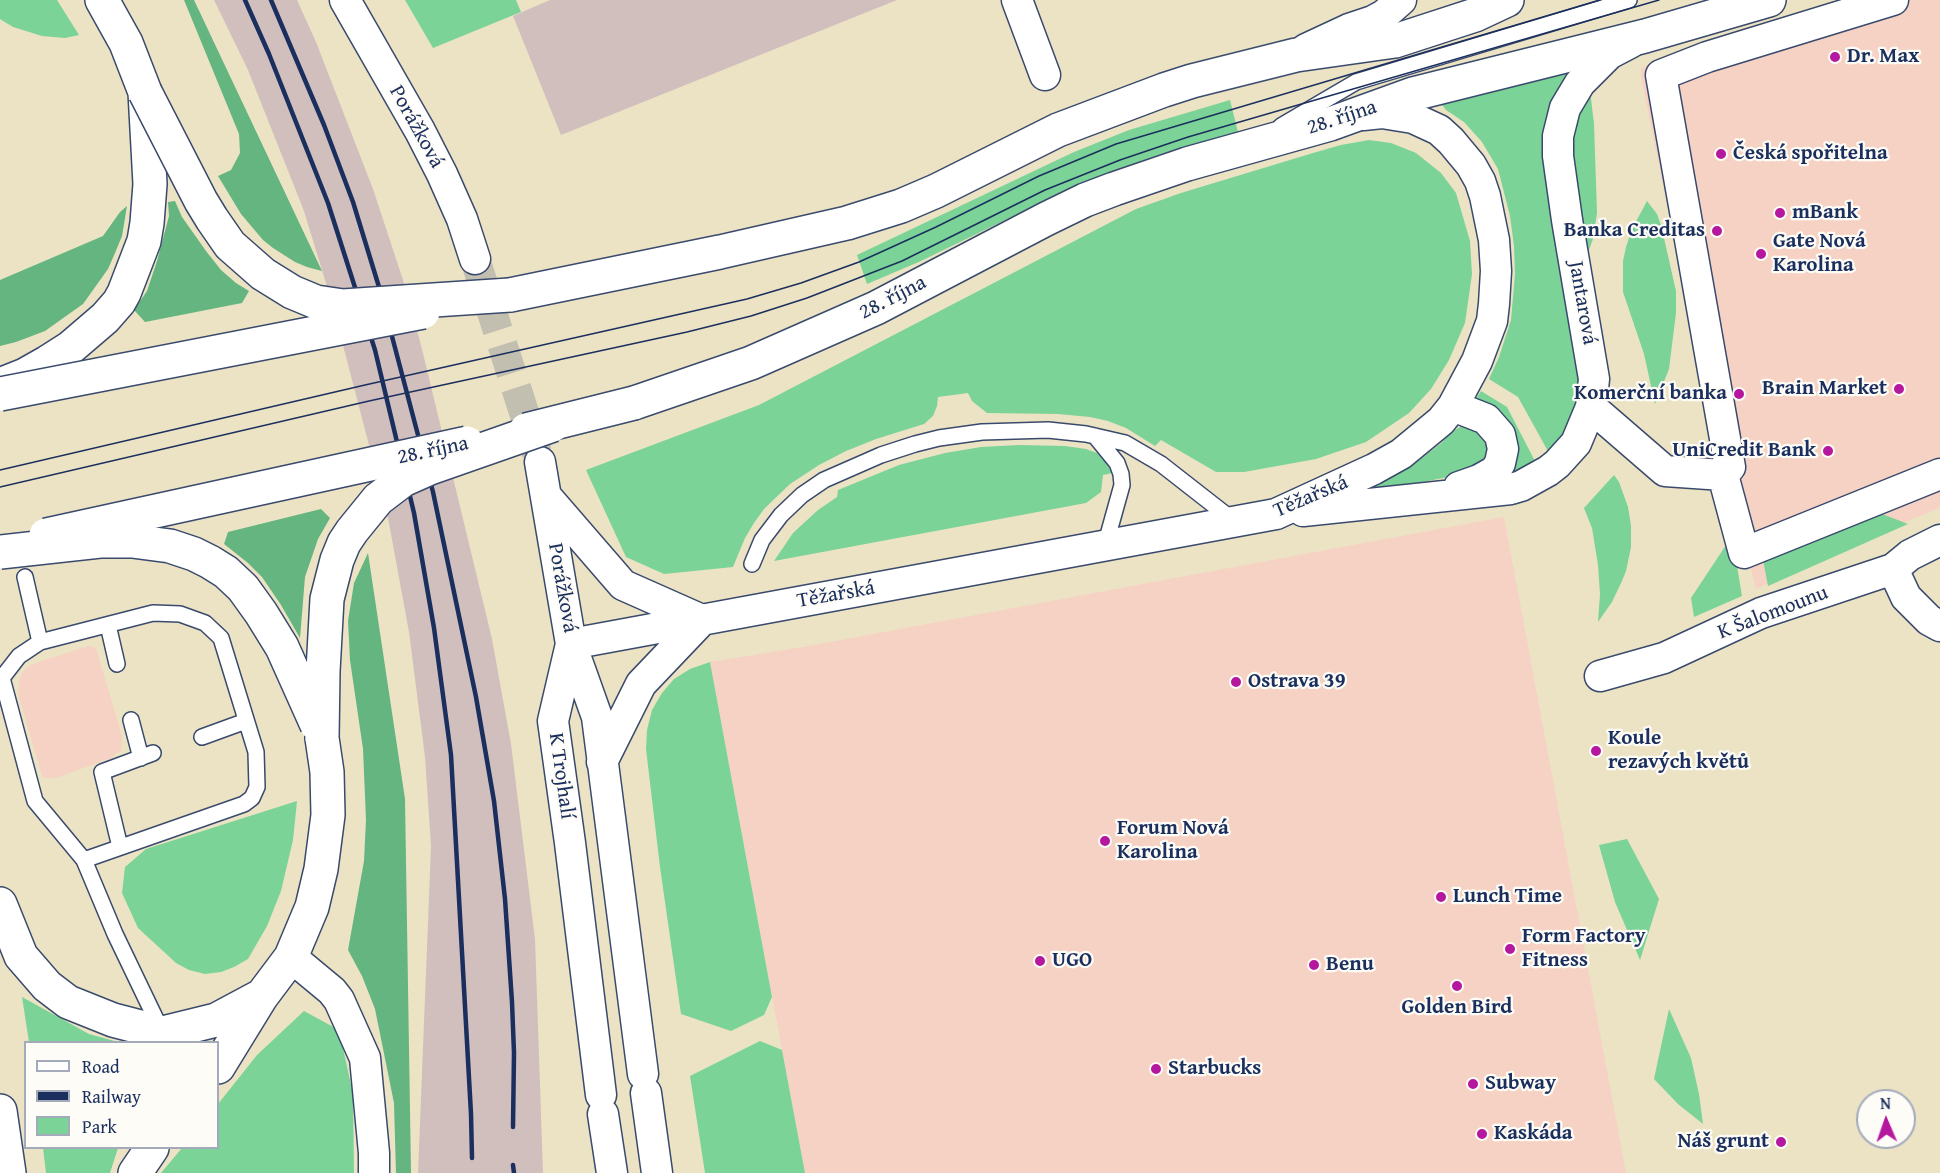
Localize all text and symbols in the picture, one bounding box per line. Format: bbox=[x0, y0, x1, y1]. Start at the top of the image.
place label: Dr. Max bbox=[1847, 44, 1919, 70]
marker: Dr. Max bbox=[1828, 50, 1842, 64]
street label: Porážková bbox=[383, 81, 449, 173]
street label: 28. října bbox=[1304, 95, 1380, 141]
place label: Česká spořitelna bbox=[1733, 141, 1888, 167]
marker: Česká spořitelna bbox=[1714, 147, 1728, 161]
place label: mBank bbox=[1792, 200, 1858, 226]
marker: mBank bbox=[1773, 206, 1787, 220]
place label: Banka Creditas bbox=[1564, 218, 1705, 244]
marker: Banka Creditas bbox=[1710, 224, 1724, 238]
place label: Gate Nová Karolina bbox=[1773, 229, 1866, 279]
marker: Gate Nová Karolina bbox=[1754, 247, 1768, 261]
street label: Jantarová bbox=[1562, 259, 1602, 347]
street label: 28. října bbox=[855, 270, 931, 326]
place label: Brain Market bbox=[1762, 376, 1887, 402]
place label: Komerční banka bbox=[1574, 381, 1727, 407]
marker: Brain Market bbox=[1892, 382, 1906, 396]
marker: Komerční banka bbox=[1732, 387, 1746, 401]
street label: 28. října bbox=[395, 431, 471, 471]
place label: UniCredit Bank bbox=[1672, 438, 1816, 464]
marker: UniCredit Bank bbox=[1821, 444, 1835, 458]
street label: Těžařská bbox=[1270, 470, 1352, 524]
street label: Porážková bbox=[542, 541, 582, 635]
street label: Těžařská bbox=[795, 576, 877, 614]
street label: K Šalomounu bbox=[1714, 580, 1832, 646]
place label: Ostrava 39 bbox=[1248, 669, 1346, 695]
marker: Ostrava 39 bbox=[1229, 675, 1243, 689]
place label: Koule rezavých květů bbox=[1608, 726, 1749, 776]
street label: K Trojhalí bbox=[542, 731, 580, 821]
marker: Koule rezavých květů bbox=[1589, 744, 1603, 758]
place label: Forum Nová Karolina bbox=[1117, 816, 1229, 866]
marker: Forum Nová Karolina bbox=[1098, 834, 1112, 848]
place label: Lunch Time bbox=[1453, 884, 1562, 910]
marker: Lunch Time bbox=[1434, 890, 1448, 904]
place label: Form Factory Fitness bbox=[1522, 924, 1646, 974]
marker: Form Factory Fitness bbox=[1503, 942, 1517, 956]
place label: UGO bbox=[1052, 948, 1092, 974]
place label: Benu bbox=[1326, 952, 1374, 978]
marker: UGO bbox=[1033, 954, 1047, 968]
marker: Benu bbox=[1307, 958, 1321, 972]
marker: Golden Bird bbox=[1450, 979, 1464, 993]
place label: Golden Bird bbox=[1402, 995, 1512, 1021]
legend bbox=[24, 1041, 219, 1149]
text: Road bbox=[82, 1053, 120, 1080]
place label: Starbucks bbox=[1168, 1056, 1261, 1082]
marker: Starbucks bbox=[1149, 1062, 1163, 1076]
place label: Subway bbox=[1485, 1071, 1556, 1097]
marker: Subway bbox=[1466, 1077, 1480, 1091]
text: Railway bbox=[82, 1083, 141, 1110]
north arrow bbox=[1856, 1089, 1916, 1149]
text: N bbox=[1880, 1091, 1891, 1115]
text: Park bbox=[82, 1113, 117, 1140]
place label: Kaskáda bbox=[1494, 1121, 1573, 1147]
marker: Kaskáda bbox=[1475, 1127, 1489, 1141]
place label: Náš grunt bbox=[1677, 1129, 1769, 1155]
marker: Náš grunt bbox=[1774, 1135, 1788, 1149]

